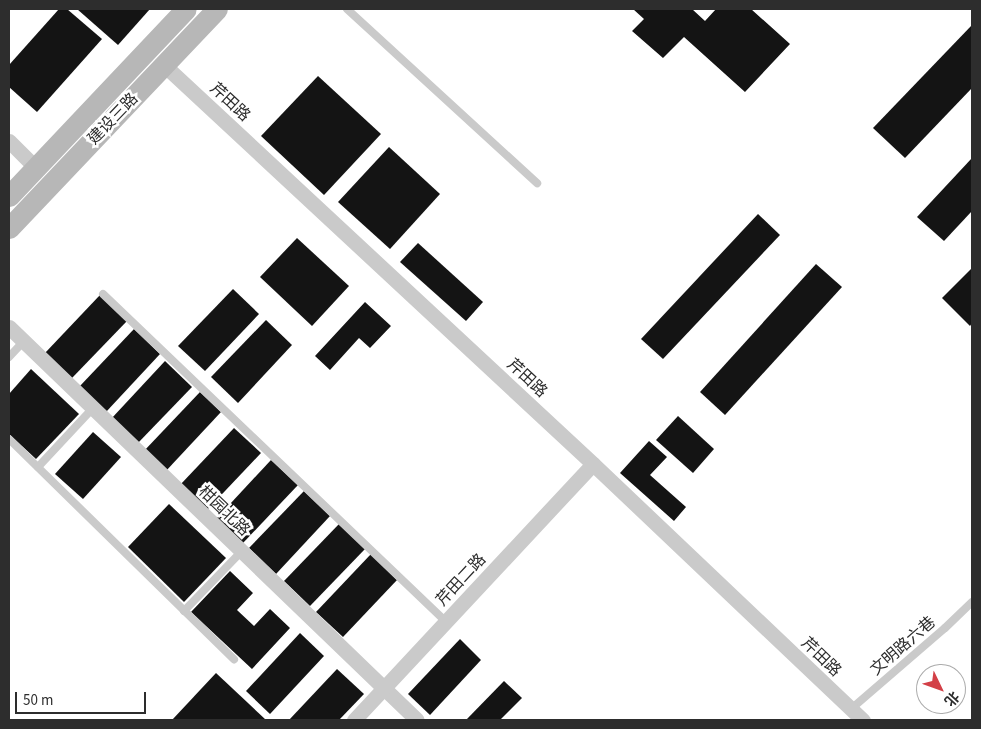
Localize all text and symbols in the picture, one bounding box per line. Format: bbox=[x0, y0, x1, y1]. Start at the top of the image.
street label: 芹田路 bbox=[206, 79, 254, 125]
street label: 建设三路 bbox=[84, 89, 142, 149]
street label: 芹田路 bbox=[503, 355, 551, 401]
street label: 柑园北路 bbox=[194, 482, 254, 540]
street label: 芹田二路 bbox=[432, 550, 490, 610]
street label: 文明路六巷 bbox=[867, 613, 939, 679]
street label: 芹田路 bbox=[797, 633, 845, 681]
north arrow bbox=[916, 664, 966, 714]
scale bar bbox=[18, 682, 149, 714]
text: 北 bbox=[939, 686, 964, 710]
text: 50 m bbox=[23, 690, 53, 711]

